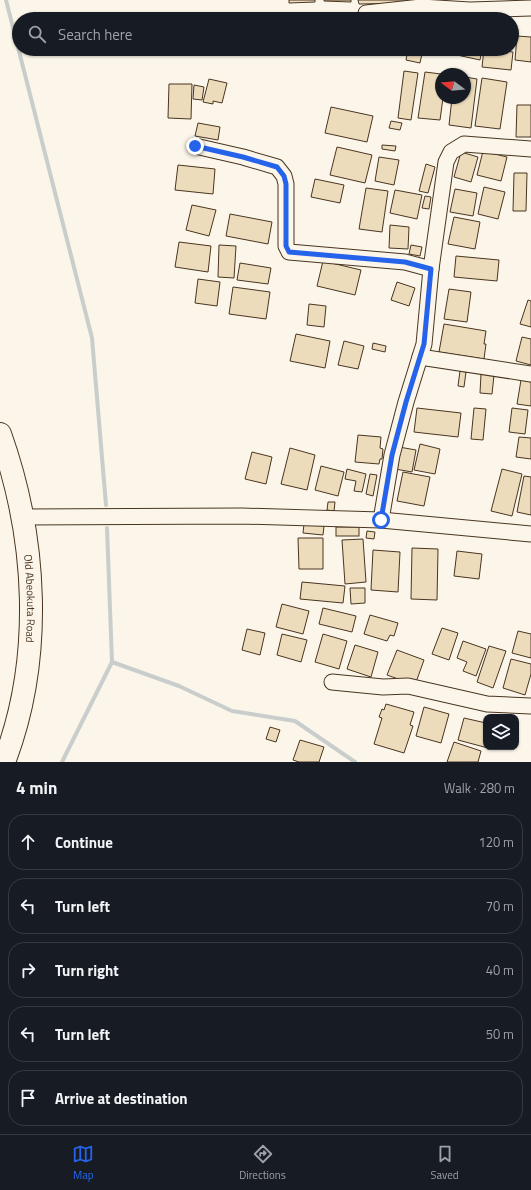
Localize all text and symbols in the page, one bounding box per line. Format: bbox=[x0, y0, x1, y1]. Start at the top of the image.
search box bbox=[12, 12, 519, 56]
icon: search bbox=[26, 23, 48, 45]
text: Search here bbox=[58, 23, 132, 46]
north arrow bbox=[435, 68, 471, 104]
route end bbox=[186, 137, 204, 155]
route start bbox=[372, 511, 390, 529]
street label: Old Abeokuta Road bbox=[20, 553, 39, 643]
map controls bbox=[483, 714, 519, 750]
button: layers bbox=[483, 714, 519, 750]
text: 4 min bbox=[16, 775, 57, 801]
text: Walk · 280 m bbox=[444, 778, 515, 798]
icon: ahead bbox=[17, 831, 39, 853]
text: Continue bbox=[55, 831, 113, 854]
text: 120 m bbox=[478, 832, 514, 852]
icon: left bbox=[17, 895, 39, 917]
text: Turn left bbox=[55, 895, 110, 918]
text: 70 m bbox=[486, 896, 514, 916]
icon: right bbox=[17, 959, 39, 981]
text: Turn right bbox=[55, 959, 119, 982]
text: 40 m bbox=[486, 960, 514, 980]
icon: left bbox=[17, 1023, 39, 1045]
text: Turn left bbox=[55, 1023, 110, 1046]
text: 50 m bbox=[486, 1024, 514, 1044]
icon: arrive bbox=[17, 1087, 39, 1109]
text: Arrive at destination bbox=[55, 1087, 188, 1110]
tab: Map bbox=[72, 1143, 94, 1183]
tab: Directions bbox=[239, 1143, 286, 1183]
tab: Saved bbox=[431, 1143, 459, 1183]

